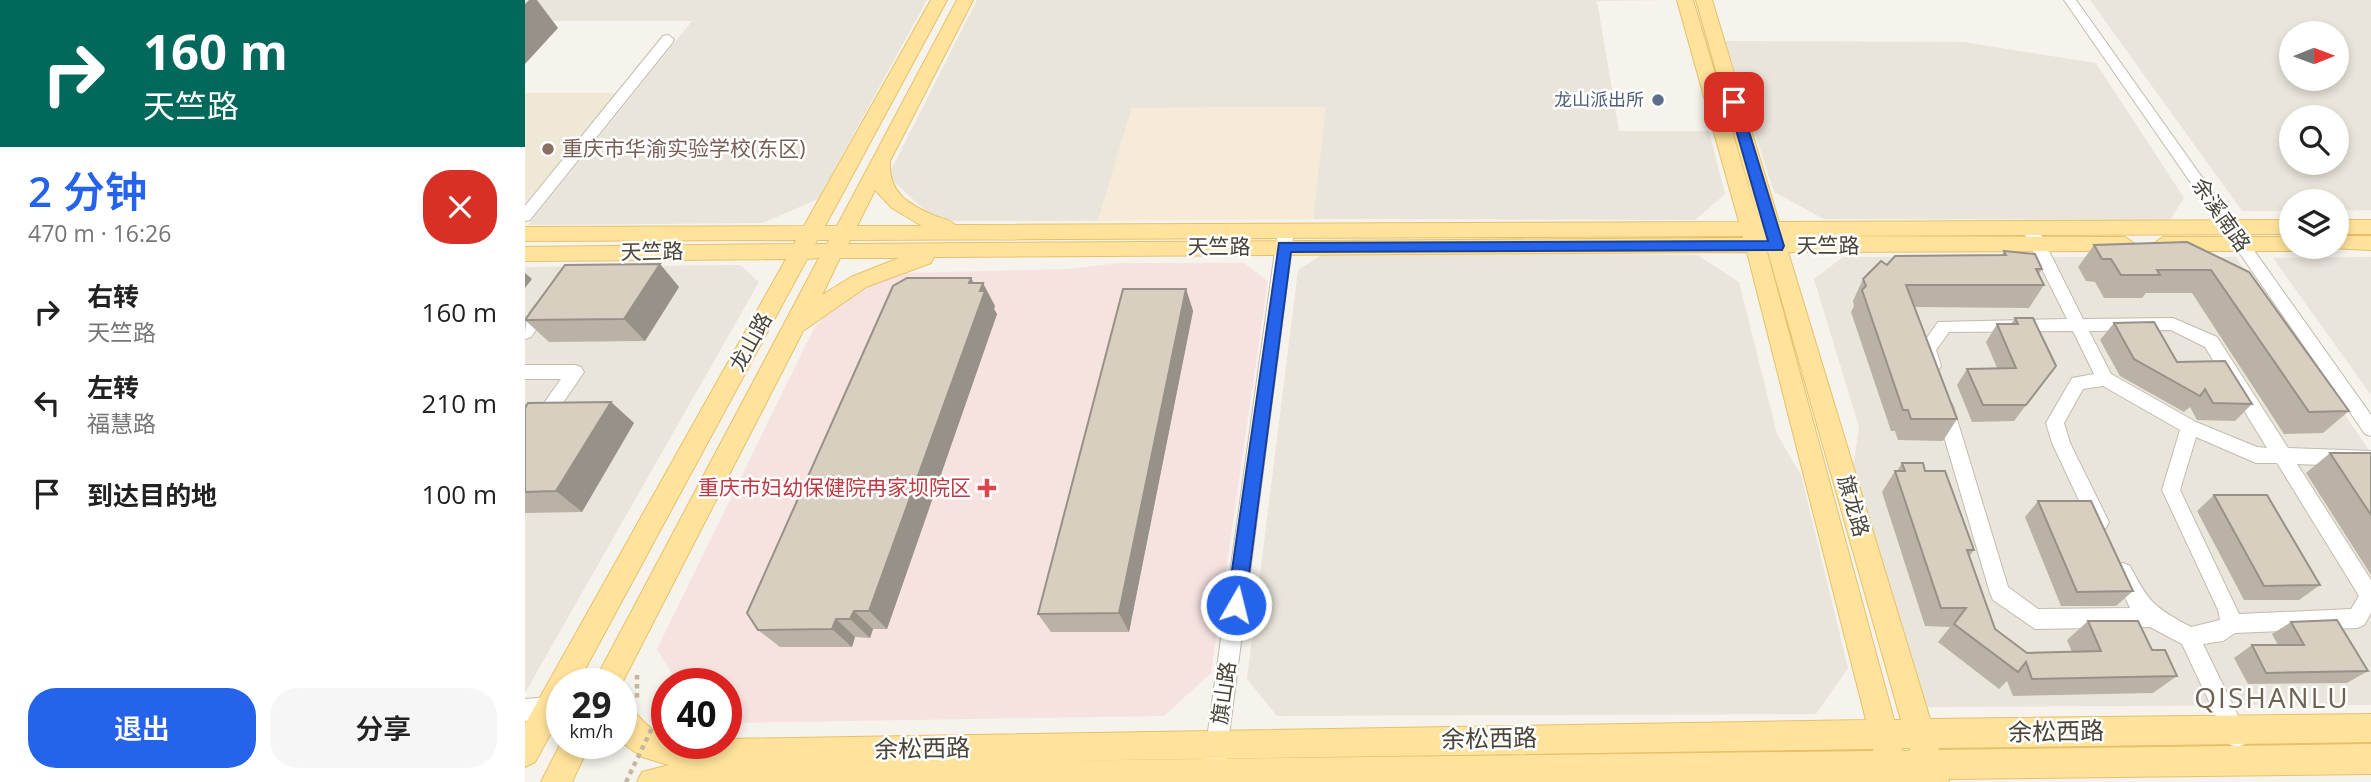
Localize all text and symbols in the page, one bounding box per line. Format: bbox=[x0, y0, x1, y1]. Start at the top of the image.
text: 160 m bbox=[143, 18, 288, 84]
north arrow bbox=[2279, 21, 2349, 91]
map controls bbox=[2279, 21, 2349, 259]
icon: right bbox=[28, 28, 119, 119]
pin bbox=[1704, 72, 1764, 132]
icon: arrive bbox=[1715, 83, 1753, 121]
text: 天竺路 bbox=[143, 84, 239, 127]
place label: 龙山派出所 bbox=[1554, 87, 1644, 111]
marker: 龙山派出所 bbox=[1650, 92, 1666, 108]
button: search bbox=[2279, 105, 2349, 175]
place label: 重庆市华渝实验学校(东区) bbox=[562, 134, 805, 162]
marker: 重庆市华渝实验学校(东区) bbox=[540, 141, 556, 157]
text: 2 分钟 bbox=[28, 162, 147, 219]
button: close bbox=[423, 170, 497, 244]
street label: 余溪南路 bbox=[2186, 172, 2257, 257]
button: layers bbox=[2279, 189, 2349, 259]
text: 470 m · 16:26 bbox=[28, 217, 171, 249]
street label: 天竺路 bbox=[1797, 231, 1860, 259]
street label: 天竺路 bbox=[1188, 232, 1251, 260]
street label: 天竺路 bbox=[620, 236, 684, 266]
text: 右转 bbox=[87, 278, 139, 314]
icon: right bbox=[28, 293, 66, 331]
text: 160 m bbox=[422, 294, 497, 330]
street label: 龙山路 bbox=[723, 307, 778, 376]
text: 天竺路 bbox=[87, 316, 156, 348]
text: 左转 bbox=[87, 369, 139, 405]
icon: left bbox=[28, 384, 66, 422]
text: 210 m bbox=[422, 385, 497, 421]
text: 福慧路 bbox=[87, 407, 156, 439]
street label: 旗龙路 bbox=[1832, 472, 1876, 540]
place label: 重庆市妇幼保健院冉家坝院区 bbox=[698, 473, 971, 501]
icon: arrive bbox=[28, 475, 66, 513]
text: 100 m bbox=[422, 476, 497, 512]
text: 到达目的地 bbox=[87, 477, 217, 513]
marker: 重庆市妇幼保健院冉家坝院区 bbox=[977, 478, 997, 498]
position arrow bbox=[1199, 568, 1273, 642]
street label: 旗山路 bbox=[1205, 660, 1241, 726]
speed limit sign: 40 bbox=[651, 668, 742, 759]
district label: QISHANLU bbox=[2194, 678, 2350, 716]
text: 29 bbox=[571, 681, 612, 728]
button: 退出 bbox=[28, 688, 256, 768]
button: 分享 bbox=[270, 688, 497, 768]
street label: 余松西路 bbox=[2008, 713, 2104, 748]
text: km/h bbox=[570, 719, 613, 743]
street label: 余松西路 bbox=[1441, 720, 1537, 755]
street label: 余松西路 bbox=[874, 730, 970, 765]

